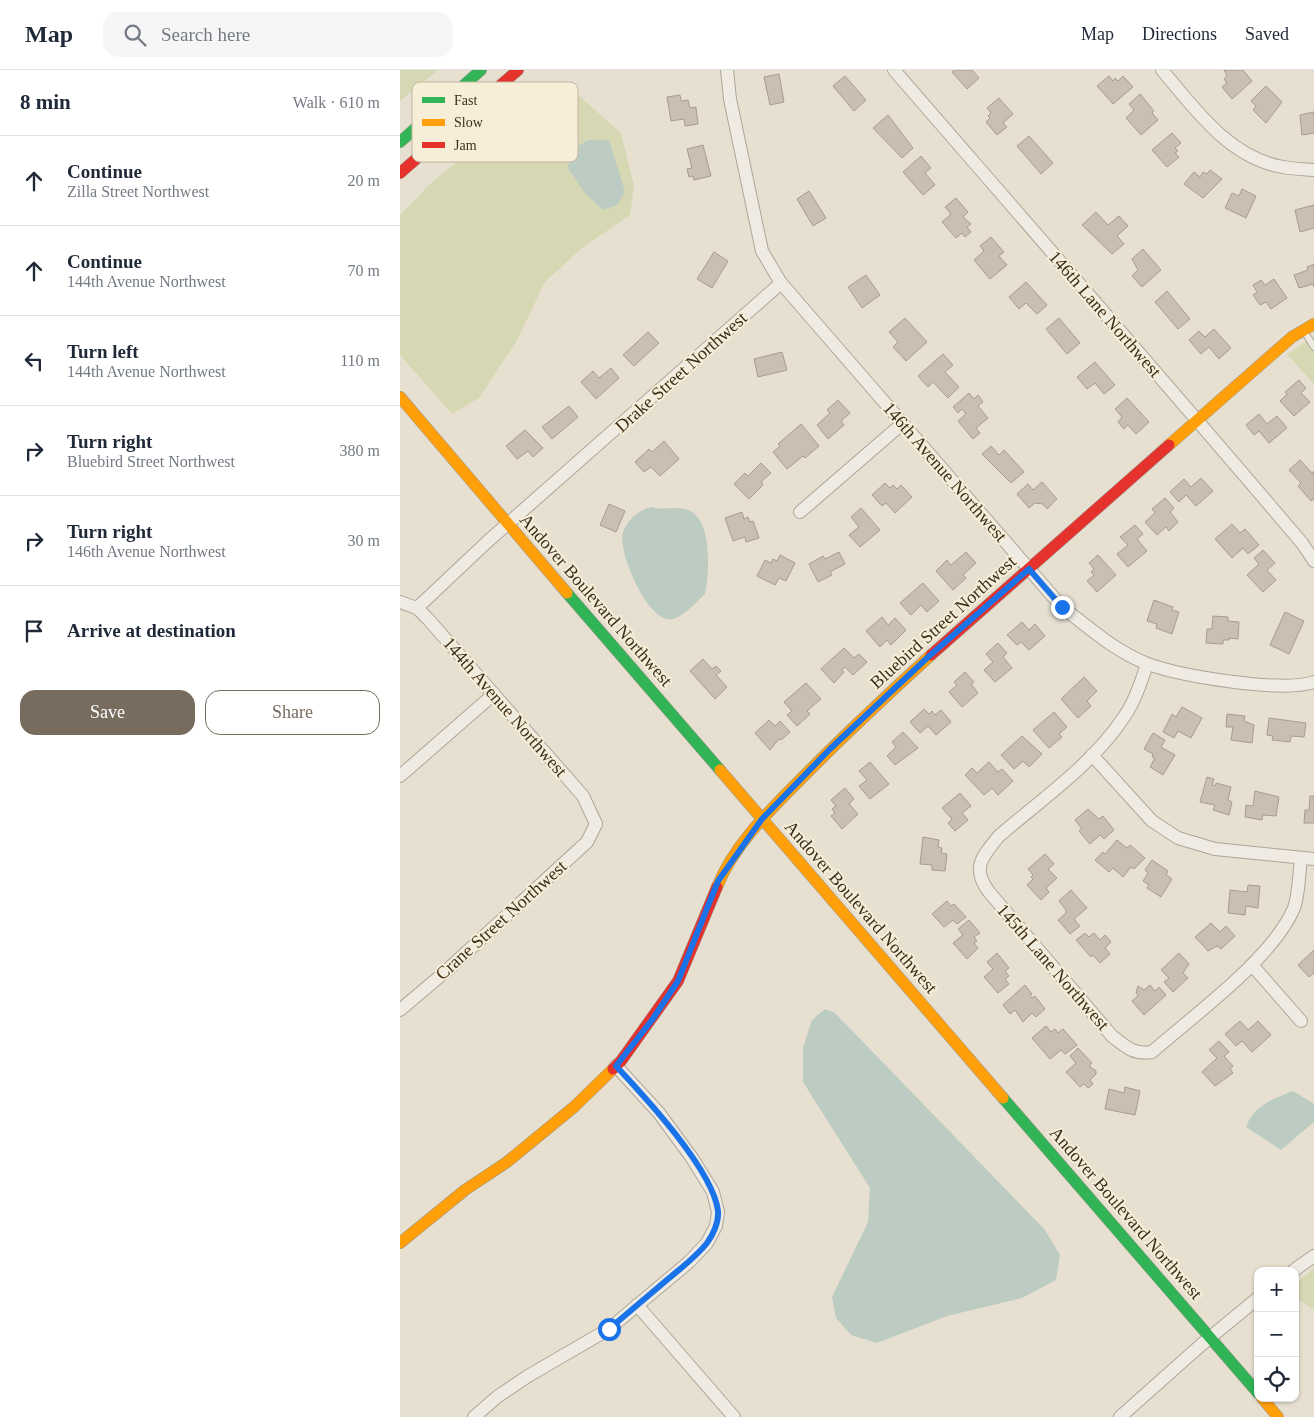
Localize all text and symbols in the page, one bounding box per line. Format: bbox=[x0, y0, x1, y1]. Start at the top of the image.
search box bbox=[103, 12, 453, 57]
text: Map bbox=[25, 21, 73, 47]
icon: search bbox=[121, 21, 149, 49]
text: Search here bbox=[161, 24, 250, 45]
text: Map bbox=[1081, 24, 1114, 44]
text: Directions bbox=[1142, 24, 1217, 44]
text: Saved bbox=[1245, 24, 1289, 44]
legend bbox=[412, 82, 578, 162]
text: 8 min bbox=[20, 90, 71, 114]
text: Fast bbox=[454, 93, 477, 108]
text: Walk · 610 m bbox=[293, 94, 380, 111]
text: Slow bbox=[454, 115, 484, 130]
text: Jam bbox=[454, 138, 477, 153]
text: Continue bbox=[67, 161, 142, 182]
icon: ahead bbox=[20, 167, 48, 195]
text: 20 m bbox=[348, 172, 380, 189]
text: Zilla Street Northwest bbox=[67, 183, 209, 200]
street label: 146th Lane Northwest bbox=[1045, 247, 1165, 381]
text: Continue bbox=[67, 251, 142, 272]
icon: ahead bbox=[20, 257, 48, 285]
text: 70 m bbox=[348, 262, 380, 279]
text: 144th Avenue Northwest bbox=[67, 273, 226, 290]
street label: Drake Street Northwest bbox=[611, 308, 751, 436]
text: Turn left bbox=[67, 341, 139, 362]
icon: left bbox=[20, 347, 48, 375]
text: 110 m bbox=[340, 352, 380, 369]
text: 144th Avenue Northwest bbox=[67, 363, 226, 380]
street label: 146th Avenue Northwest bbox=[879, 398, 1011, 546]
text: Turn right bbox=[67, 431, 152, 452]
icon: right bbox=[20, 437, 48, 465]
text: 380 m bbox=[340, 442, 380, 459]
text: Bluebird Street Northwest bbox=[67, 453, 235, 470]
street label: Andover Boulevard Northwest bbox=[516, 510, 676, 690]
text: Turn right bbox=[67, 521, 152, 542]
icon: right bbox=[20, 527, 48, 555]
text: 30 m bbox=[348, 532, 380, 549]
text: 146th Avenue Northwest bbox=[67, 543, 226, 560]
street label: Bluebird Street Northwest bbox=[866, 551, 1020, 693]
route end bbox=[1051, 596, 1074, 619]
icon: arrive bbox=[20, 617, 48, 645]
text: Arrive at destination bbox=[67, 620, 236, 641]
street label: 144th Avenue Northwest bbox=[439, 633, 571, 781]
button: Save bbox=[20, 690, 195, 735]
button: Share bbox=[205, 690, 380, 735]
street label: Andover Boulevard Northwest bbox=[781, 817, 941, 997]
street label: Crane Street Northwest bbox=[432, 856, 570, 984]
street label: 145th Lane Northwest bbox=[993, 900, 1113, 1034]
street label: Andover Boulevard Northwest bbox=[1046, 1123, 1206, 1303]
map controls bbox=[1254, 1267, 1299, 1402]
button: + bbox=[1254, 1267, 1299, 1312]
button: − bbox=[1254, 1312, 1299, 1357]
route start bbox=[598, 1318, 621, 1341]
button: locate bbox=[1254, 1357, 1299, 1402]

